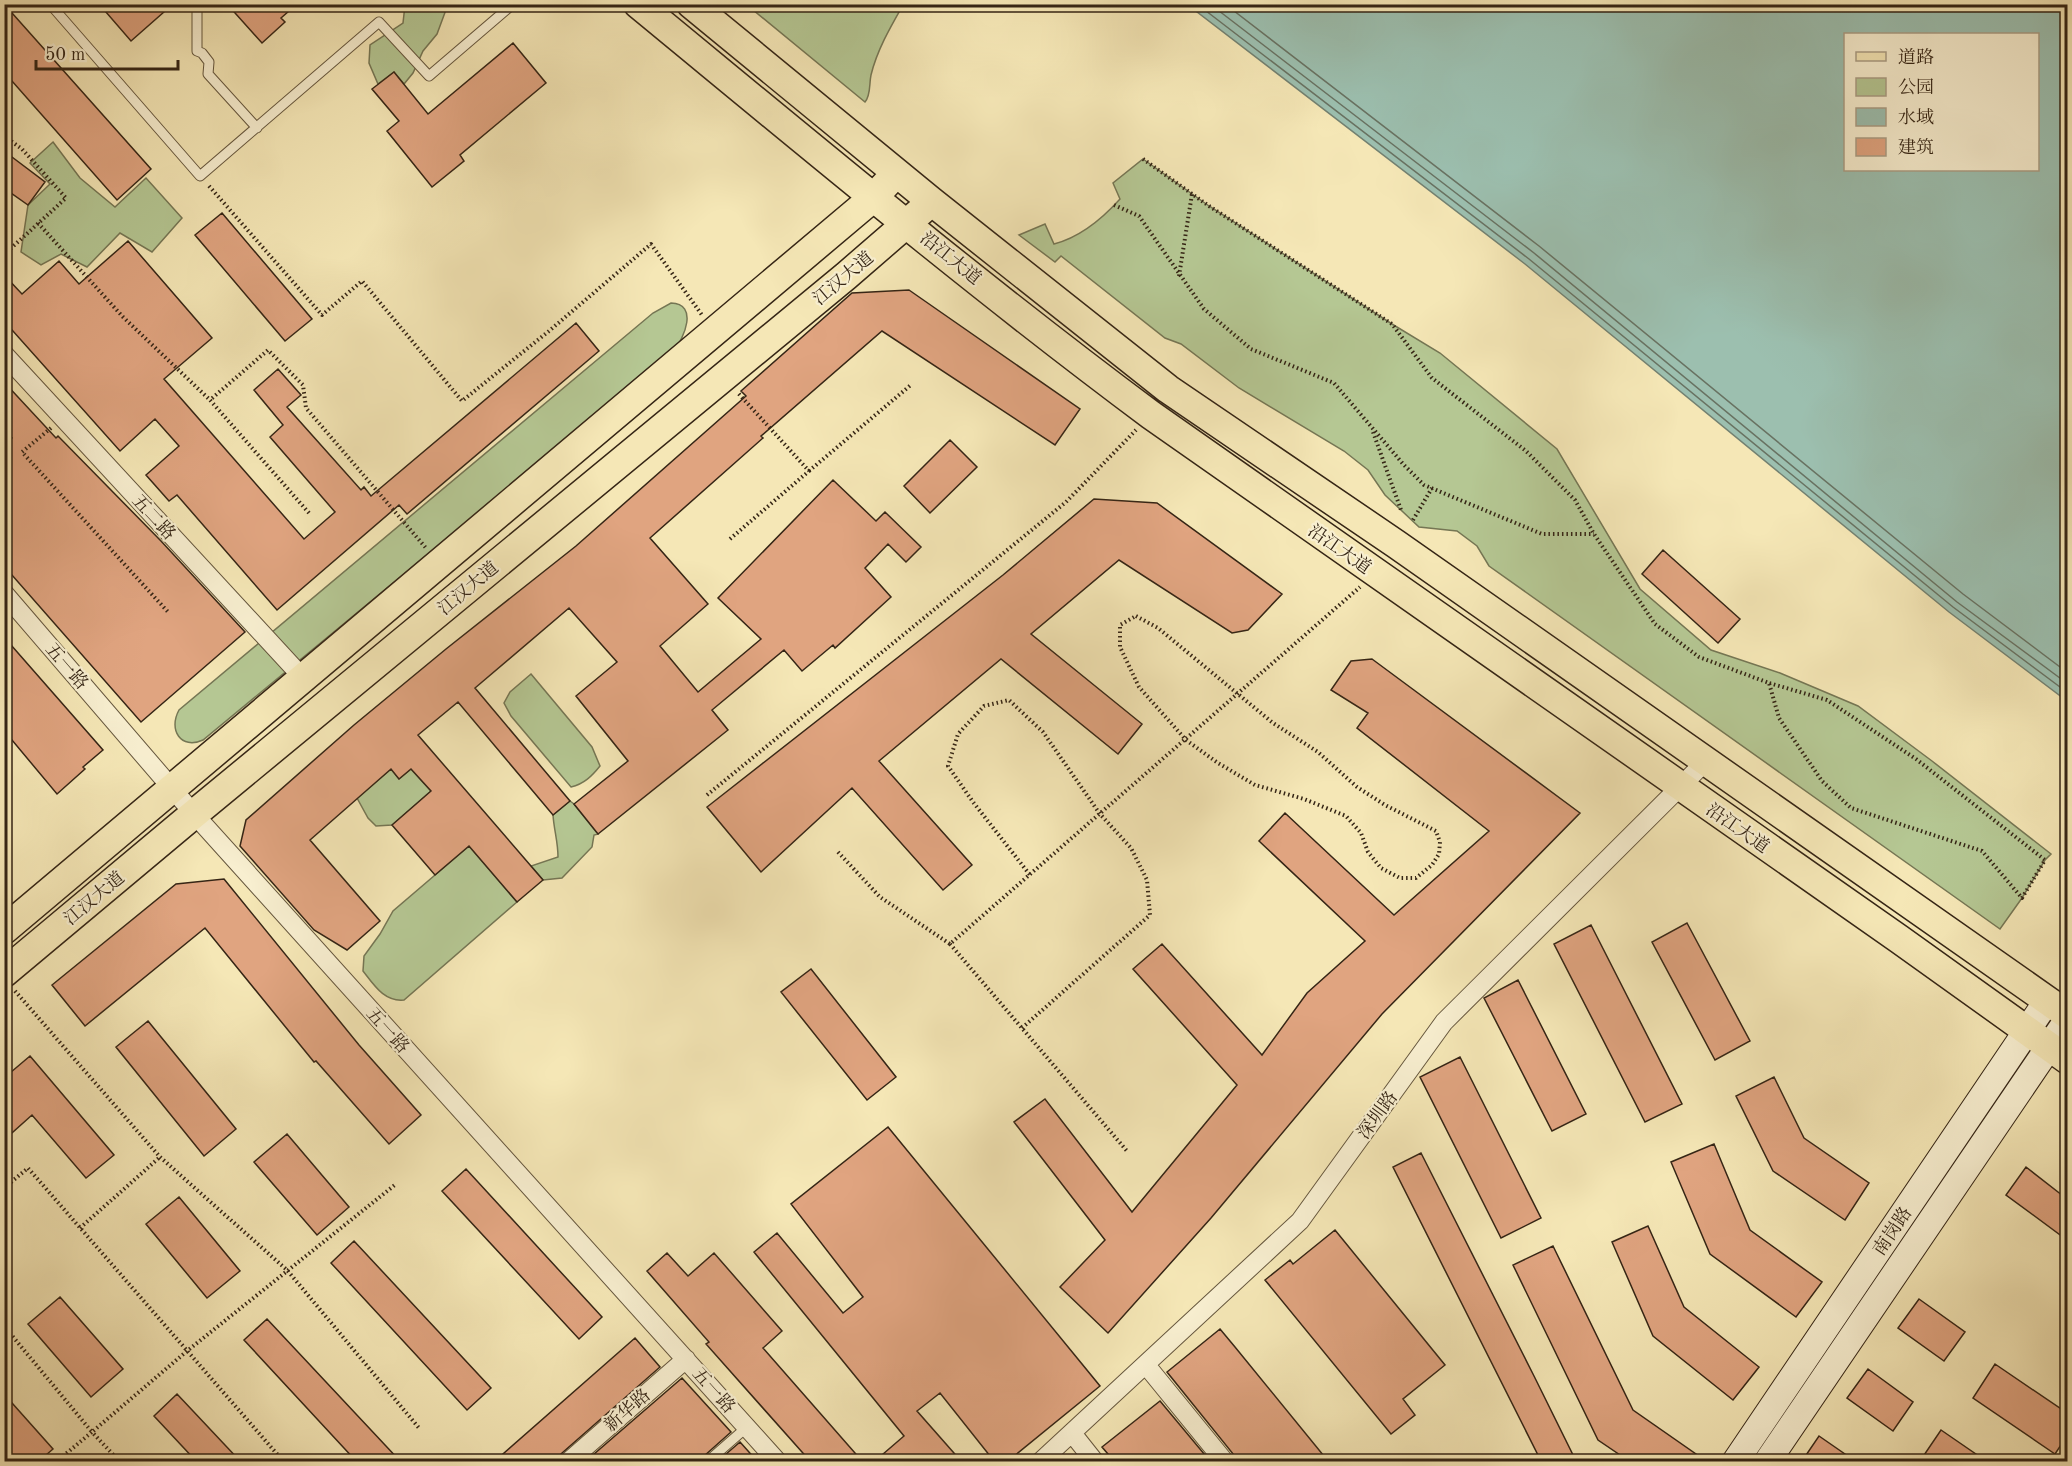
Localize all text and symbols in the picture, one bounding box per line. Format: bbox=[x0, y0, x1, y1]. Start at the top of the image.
scale bar bbox=[36, 33, 178, 71]
legend bbox=[1844, 33, 2039, 171]
text: 50 m bbox=[45, 46, 85, 64]
text: 道路 bbox=[1898, 47, 1934, 67]
text: 公园 bbox=[1898, 78, 1934, 97]
text: 水域 bbox=[1898, 107, 1934, 127]
text: 建筑 bbox=[1898, 137, 1934, 157]
street label: 沿江大道 bbox=[917, 228, 985, 288]
street label: 江汉大道 bbox=[809, 247, 877, 309]
street label: 五二路 bbox=[128, 490, 180, 544]
street label: 沿江大道 bbox=[1305, 520, 1375, 578]
street label: 江汉大道 bbox=[434, 557, 502, 619]
street label: 五一路 bbox=[42, 639, 92, 693]
street label: 沿江大道 bbox=[1703, 799, 1773, 857]
street label: 江汉大道 bbox=[60, 867, 128, 929]
street label: 五一路 bbox=[363, 1003, 413, 1057]
street label: 深圳路 bbox=[1353, 1087, 1401, 1143]
street label: 南岗路 bbox=[1869, 1203, 1915, 1259]
street label: 五一路 bbox=[689, 1363, 739, 1417]
street label: 新华路 bbox=[600, 1385, 654, 1435]

